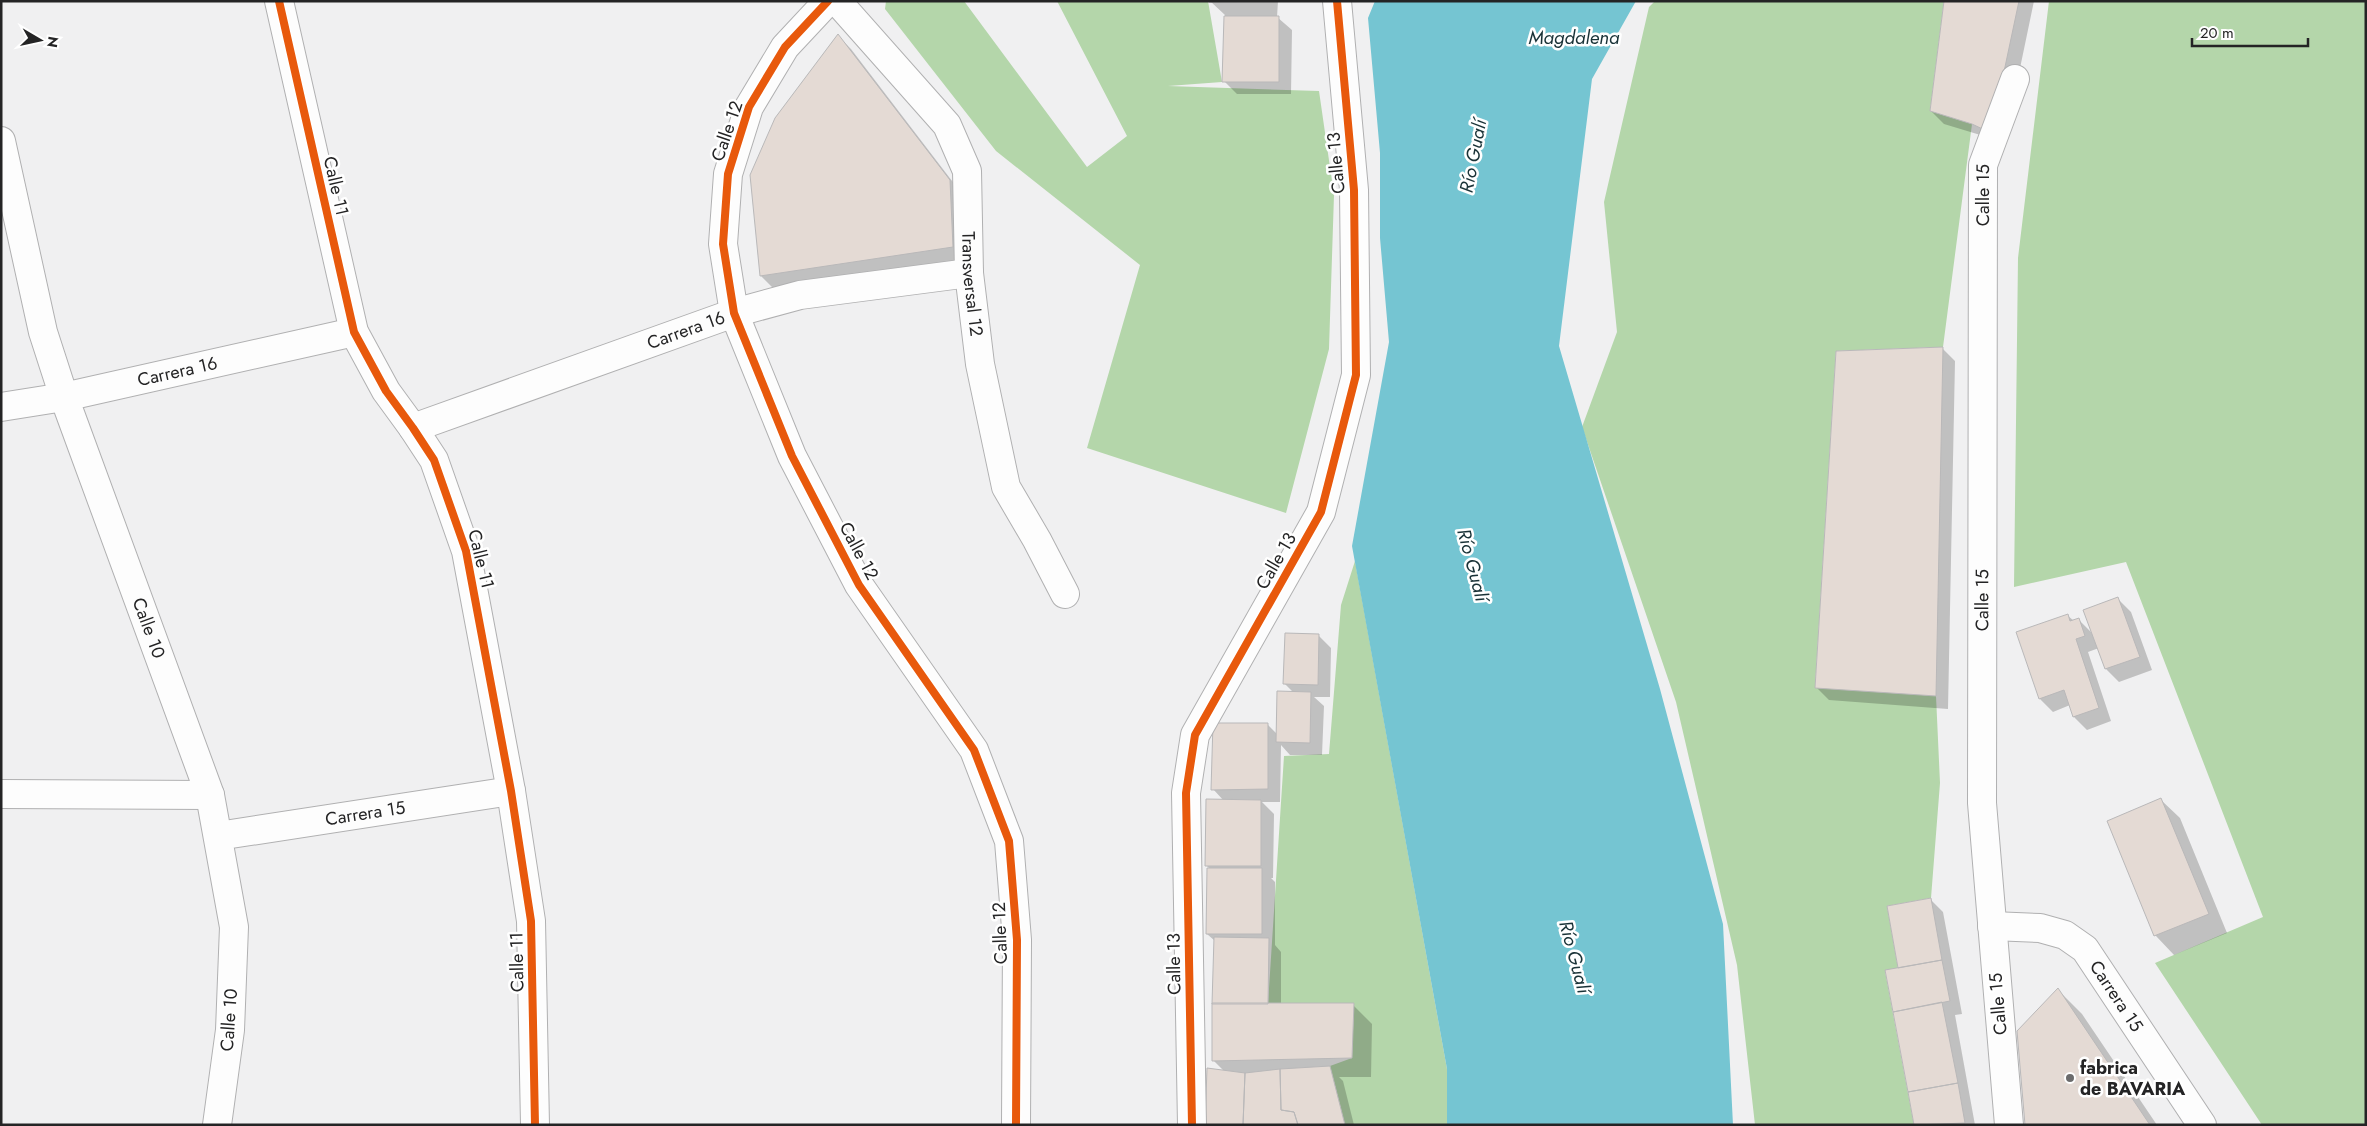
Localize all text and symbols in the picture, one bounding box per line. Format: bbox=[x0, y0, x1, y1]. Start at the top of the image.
north arrow bbox=[15, 15, 65, 65]
scale bar bbox=[2192, 15, 2308, 47]
text: 20 m bbox=[2200, 22, 2234, 44]
water label: Magdalena bbox=[1529, 24, 1620, 51]
text: N bbox=[42, 35, 64, 49]
street label: Calle 12 bbox=[705, 97, 749, 165]
water label: Río Gualí bbox=[1453, 114, 1494, 195]
street label: Calle 13 bbox=[1320, 131, 1352, 195]
street label: Calle 11 bbox=[317, 154, 355, 218]
street label: Calle 15 bbox=[1970, 164, 1996, 226]
street label: Transversal 12 bbox=[955, 231, 990, 338]
street label: Carrera 16 bbox=[643, 304, 729, 356]
street label: Carrera 16 bbox=[135, 350, 220, 393]
street label: Calle 12 bbox=[833, 517, 885, 585]
water label: Río Gualí bbox=[1450, 526, 1496, 608]
street label: Calle 11 bbox=[461, 527, 501, 591]
street label: Calle 13 bbox=[1249, 528, 1303, 594]
street label: Calle 15 bbox=[1969, 569, 1995, 631]
street label: Calle 10 bbox=[126, 594, 172, 662]
street label: Carrera 15 bbox=[323, 794, 407, 832]
street label: Calle 12 bbox=[986, 901, 1014, 965]
water label: Río Gualí bbox=[1552, 918, 1598, 1000]
street label: Calle 11 bbox=[503, 932, 531, 992]
street label: Calle 13 bbox=[1160, 933, 1188, 995]
street label: Carrera 15 bbox=[2083, 955, 2150, 1037]
street label: Calle 15 bbox=[1982, 972, 2014, 1036]
street label: Calle 10 bbox=[214, 988, 244, 1052]
place label: fabrica de BAVARIA bbox=[2080, 1055, 2186, 1102]
marker: fabrica de BAVARIA bbox=[2064, 1072, 2076, 1084]

